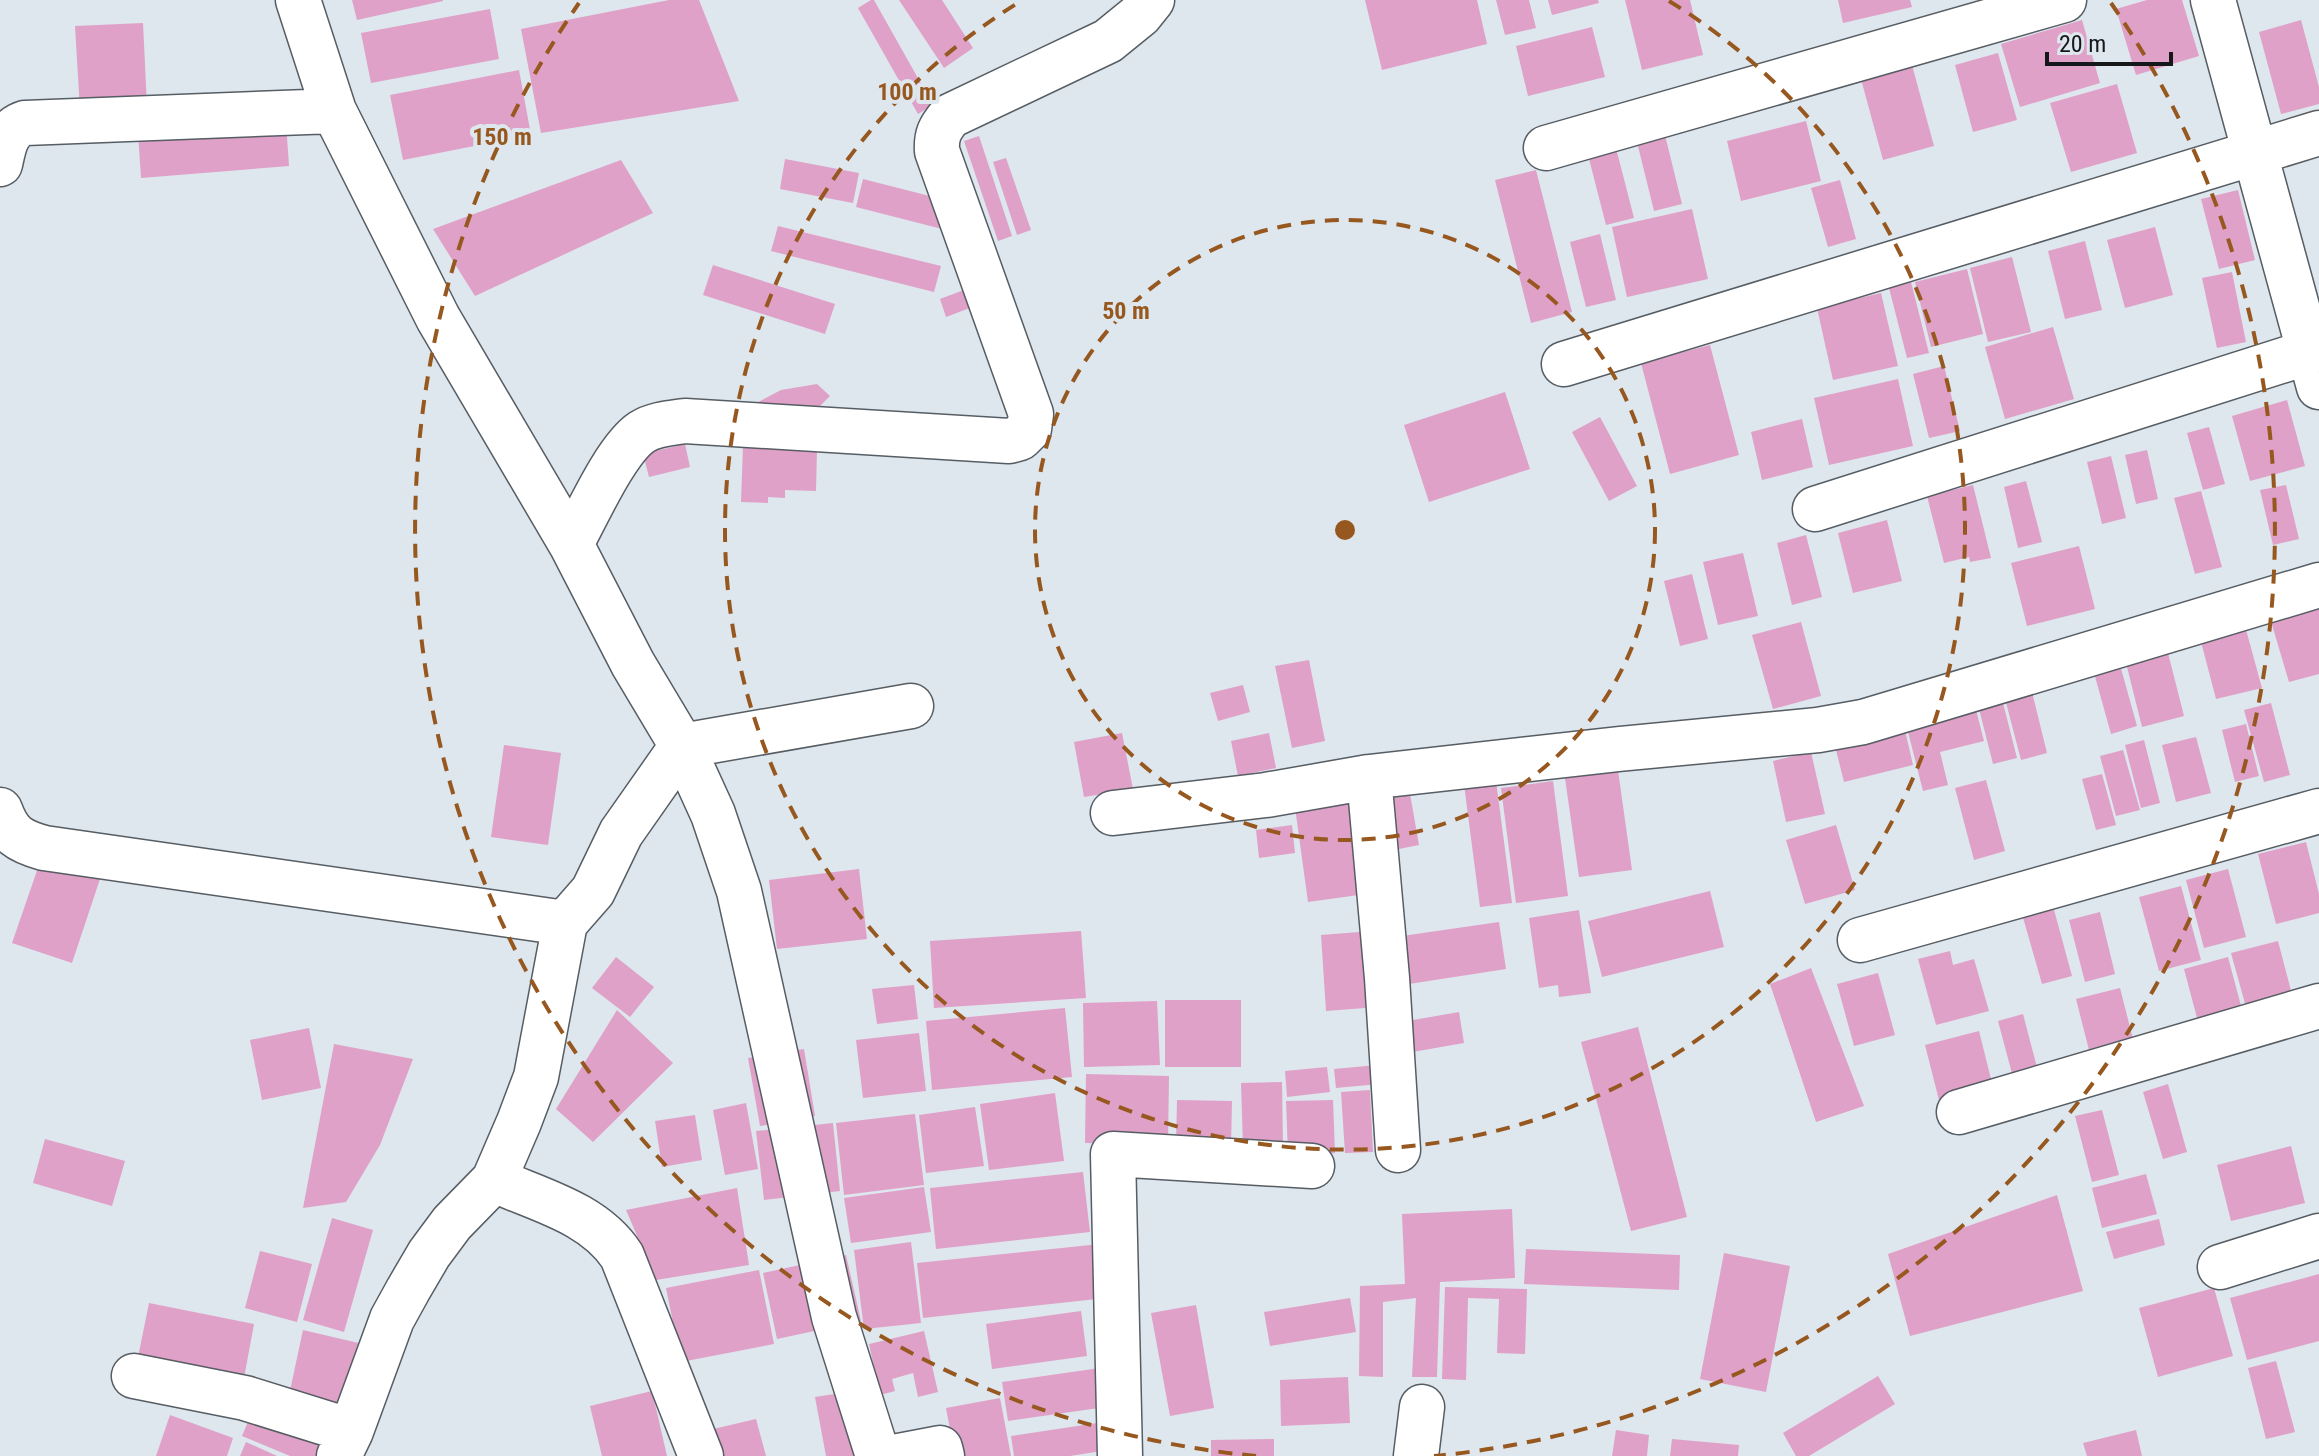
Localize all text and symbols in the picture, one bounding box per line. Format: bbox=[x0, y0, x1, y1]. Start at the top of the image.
scale bar bbox=[2047, 16, 2171, 66]
text: 20 m bbox=[2059, 30, 2106, 58]
text: 100 m bbox=[877, 78, 937, 106]
text: 150 m bbox=[472, 123, 532, 151]
text: 50 m bbox=[1102, 297, 1150, 325]
centre of rings bbox=[1331, 516, 1359, 544]

